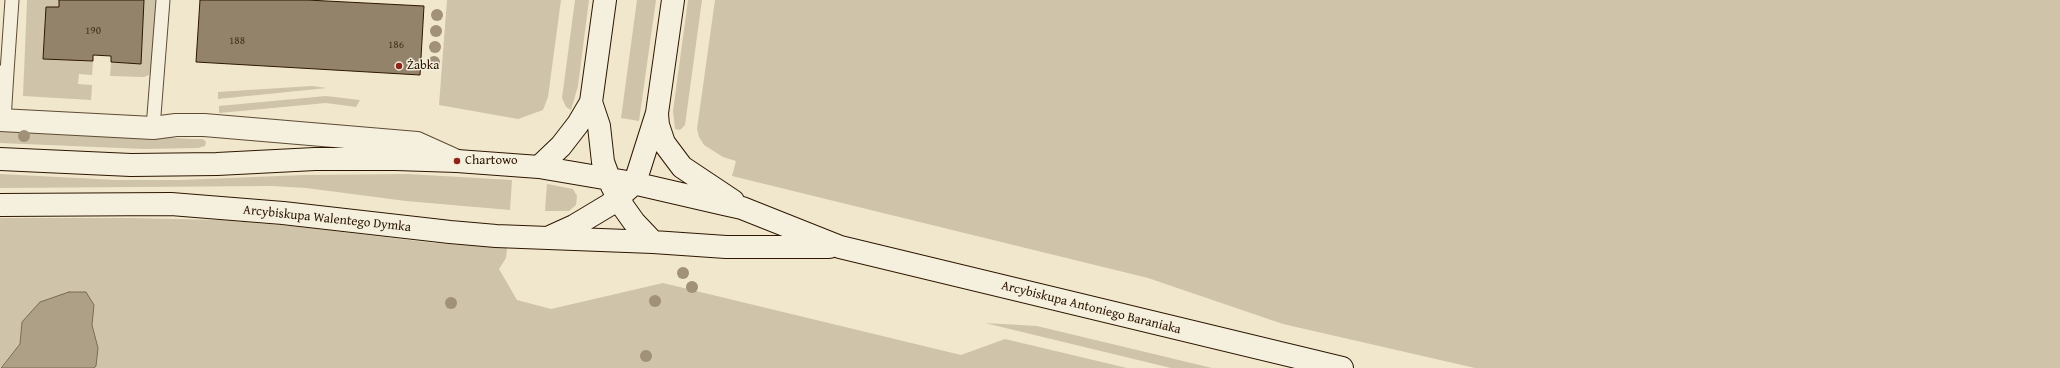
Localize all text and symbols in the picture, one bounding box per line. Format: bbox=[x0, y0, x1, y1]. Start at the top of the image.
house number: 190 bbox=[85, 24, 101, 38]
house number: 188 bbox=[229, 34, 245, 48]
house number: 186 bbox=[388, 38, 404, 52]
place label: Żabka bbox=[407, 58, 440, 74]
marker: Żabka bbox=[394, 61, 404, 71]
place label: Chartowo bbox=[465, 153, 518, 169]
marker: Chartowo bbox=[452, 156, 462, 166]
street label: Arcybiskupa Walentego Dymka bbox=[242, 202, 412, 236]
street label: Arcybiskupa Antoniego Baraniaka bbox=[1000, 278, 1182, 338]

